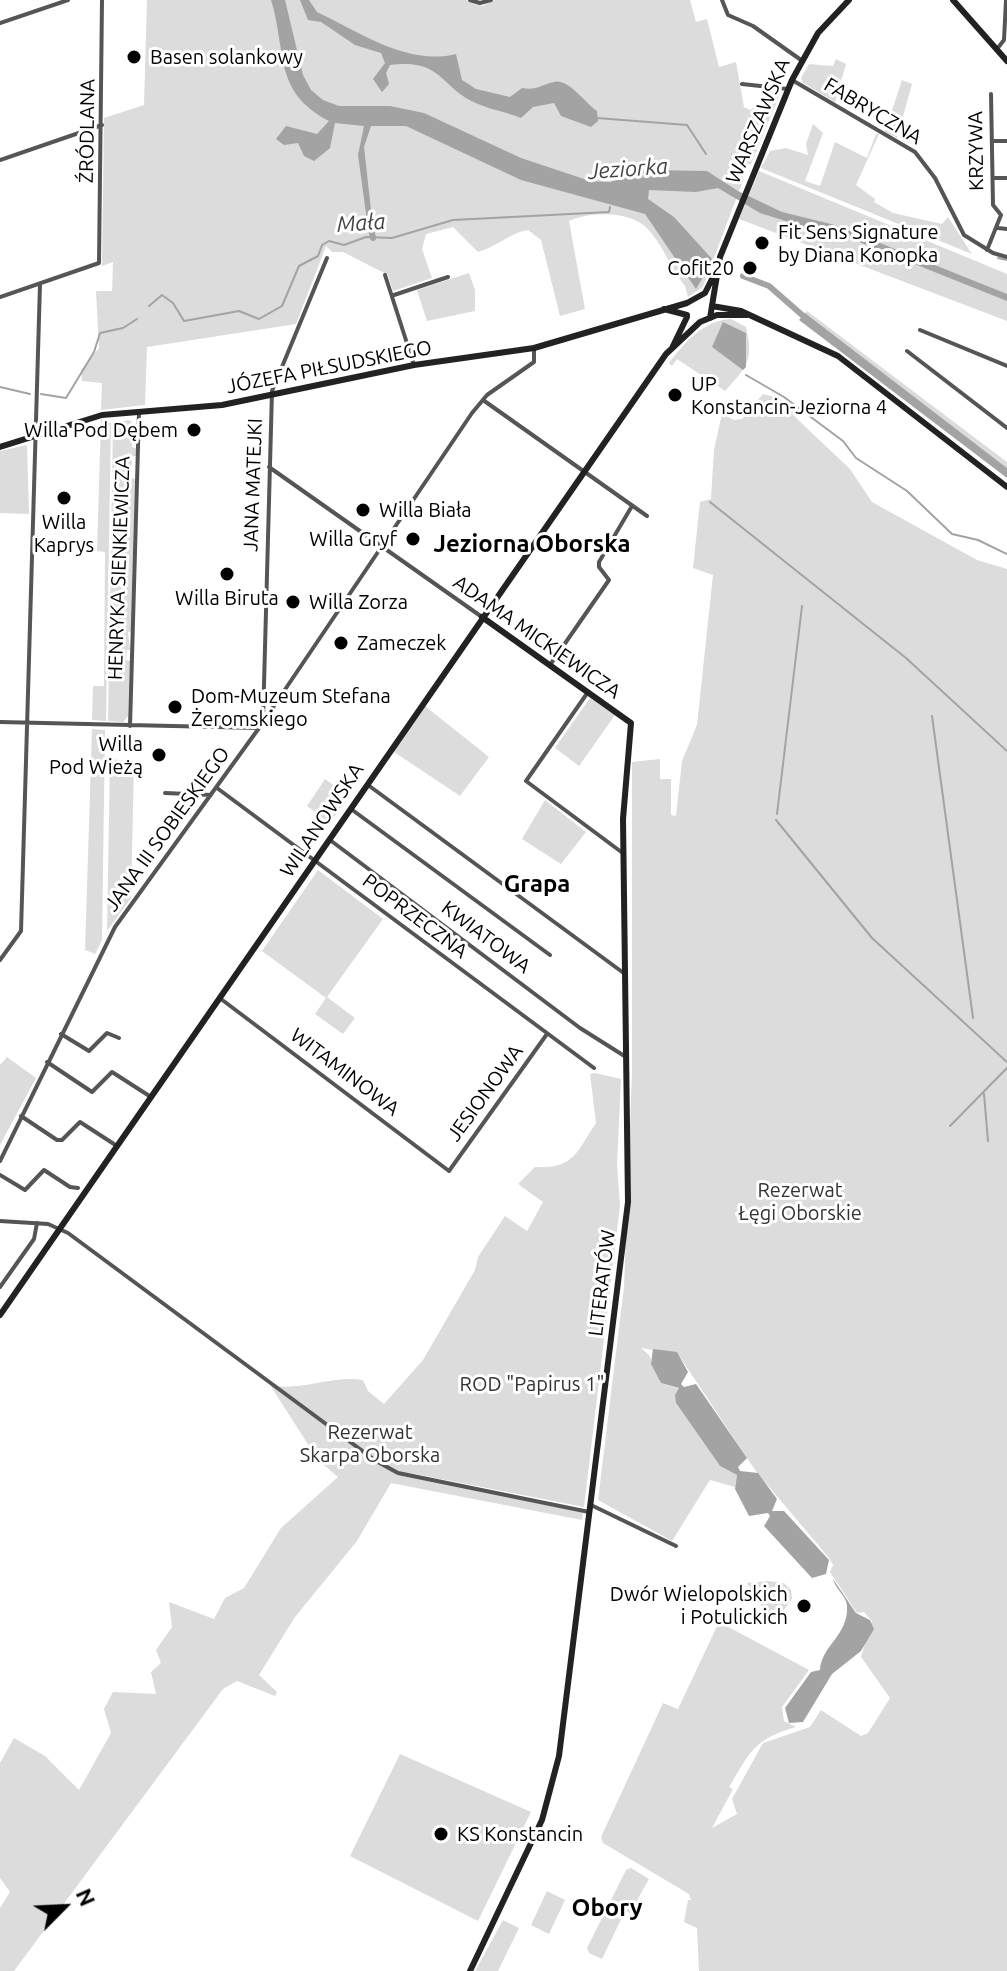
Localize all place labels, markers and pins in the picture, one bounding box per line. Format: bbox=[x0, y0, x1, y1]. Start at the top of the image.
place label: Basen solankowy bbox=[150, 45, 303, 69]
marker: Basen solankowy bbox=[125, 48, 143, 66]
place label: Fit Sens Signature by Diana Konopka bbox=[778, 220, 938, 267]
marker: Fit Sens Signature by Diana Konopka bbox=[753, 234, 771, 252]
place label: Cofit20 bbox=[667, 256, 734, 280]
marker: Cofit20 bbox=[741, 259, 759, 277]
place label: UP Konstancin-Jeziorna 4 bbox=[691, 372, 887, 419]
marker: UP Konstancin-Jeziorna 4 bbox=[666, 386, 684, 404]
place label: Willa Pod Dębem bbox=[24, 418, 178, 442]
marker: Willa Pod Dębem bbox=[185, 421, 203, 439]
marker: Willa Kaprys bbox=[55, 489, 73, 507]
place label: Willa Biała bbox=[379, 498, 472, 522]
marker: Willa Biała bbox=[354, 501, 372, 519]
place label: Willa Kaprys bbox=[34, 510, 94, 557]
place label: Willa Gryf bbox=[309, 527, 397, 551]
marker: Willa Gryf bbox=[404, 530, 422, 548]
marker: Willa Biruta bbox=[218, 565, 236, 583]
place label: Willa Biruta bbox=[175, 586, 279, 610]
place label: Willa Zorza bbox=[309, 590, 408, 614]
marker: Willa Zorza bbox=[284, 593, 302, 611]
place label: Zameczek bbox=[357, 631, 446, 655]
marker: Zameczek bbox=[332, 634, 350, 652]
place label: Dom-Muzeum Stefana Żeromskiego bbox=[191, 684, 391, 731]
marker: Dom-Muzeum Stefana Żeromskiego bbox=[166, 698, 184, 716]
place label: Willa Pod Wieżą bbox=[49, 732, 143, 779]
marker: Willa Pod Wieżą bbox=[150, 746, 168, 764]
place label: Dwór Wielopolskich i Potulickich bbox=[610, 1582, 788, 1629]
marker: Dwór Wielopolskich i Potulickich bbox=[795, 1597, 813, 1615]
place label: KS Konstancin bbox=[457, 1822, 583, 1846]
marker: KS Konstancin bbox=[432, 1825, 450, 1843]

